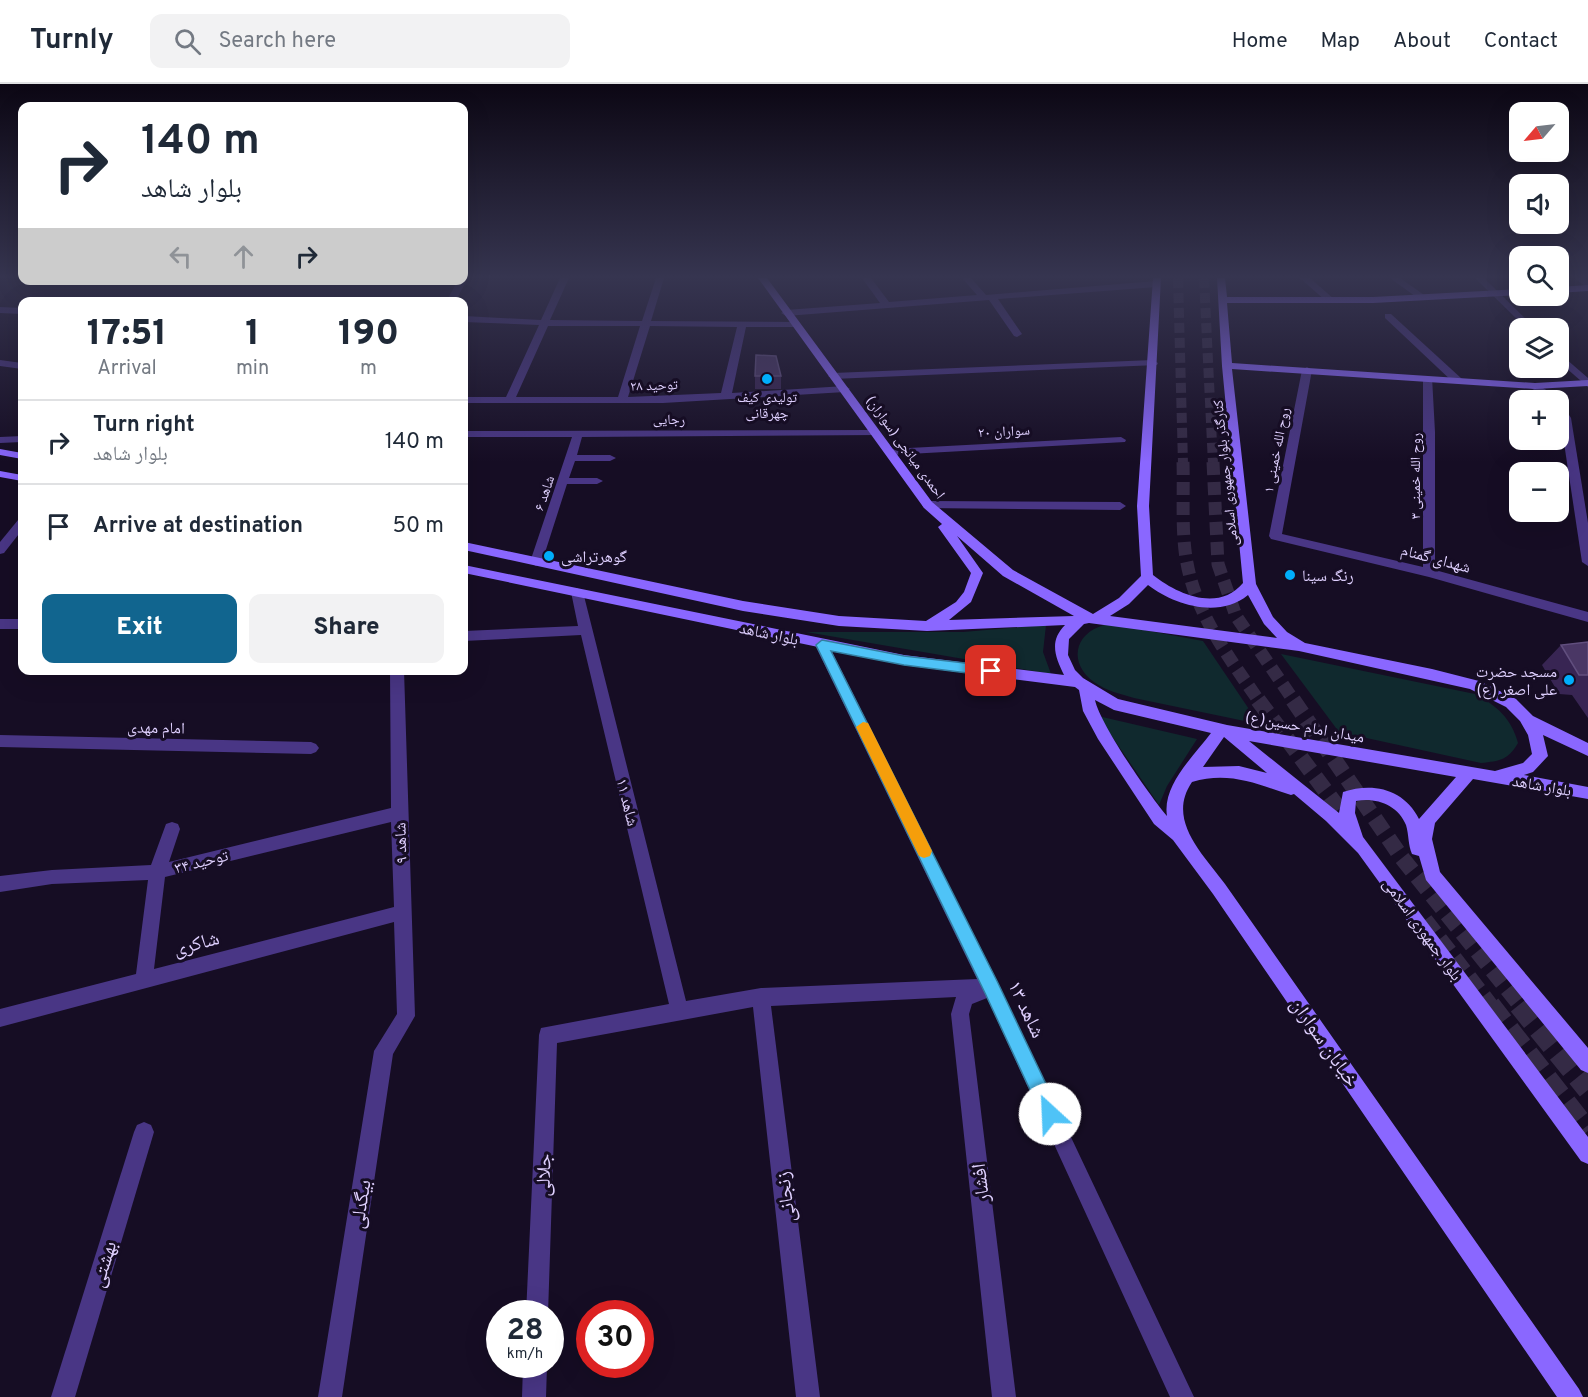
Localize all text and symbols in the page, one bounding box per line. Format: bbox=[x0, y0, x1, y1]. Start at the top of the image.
search box bbox=[150, 14, 570, 68]
text: Turnly bbox=[30, 23, 114, 59]
icon: search bbox=[171, 25, 204, 58]
text: Search here bbox=[219, 28, 336, 55]
text: Home bbox=[1232, 28, 1288, 55]
text: Map bbox=[1321, 28, 1360, 55]
text: About bbox=[1393, 28, 1451, 55]
text: Contact bbox=[1484, 28, 1558, 55]
north arrow bbox=[1509, 102, 1569, 162]
map controls bbox=[1509, 102, 1569, 522]
text: 140 m bbox=[141, 116, 260, 169]
icon: right bbox=[42, 126, 120, 204]
text: بلوار شاهد bbox=[141, 173, 242, 207]
button: sound bbox=[1509, 174, 1569, 234]
icon: left bbox=[164, 240, 197, 273]
icon: ahead bbox=[227, 240, 260, 273]
icon: right bbox=[290, 240, 323, 273]
button: search bbox=[1509, 246, 1569, 306]
text: 17:51 bbox=[87, 312, 167, 358]
text: 1 bbox=[245, 312, 260, 358]
text: 190 bbox=[338, 312, 399, 358]
button: layers bbox=[1509, 318, 1569, 378]
text: Arrival bbox=[97, 356, 157, 382]
text: min bbox=[236, 356, 269, 382]
text: m bbox=[360, 356, 377, 382]
marker: تولیدی کیف چهرقانی bbox=[760, 372, 774, 386]
street label: توحید ۲۸ bbox=[630, 377, 678, 396]
place label: تولیدی کیف چهرقانی bbox=[737, 390, 797, 423]
button: + bbox=[1509, 390, 1569, 450]
street label: احمدی میانجی (سواران) bbox=[862, 393, 948, 503]
street label: کنارگذر بلوار جمهوری اسلامی bbox=[1210, 399, 1243, 547]
street label: روح الله خمینی ۱ bbox=[1261, 406, 1294, 494]
text: Turn right bbox=[93, 412, 195, 439]
street label: رجایی bbox=[653, 412, 685, 429]
street label: سواران ۲۰ bbox=[978, 423, 1030, 442]
icon: right bbox=[42, 426, 75, 459]
text: 140 m bbox=[385, 429, 444, 456]
street label: روح الله خمینی ۳ bbox=[1408, 433, 1425, 519]
text: بلوار شاهد bbox=[93, 442, 168, 468]
button: − bbox=[1509, 462, 1569, 522]
street label: شاهد ۶ bbox=[532, 474, 559, 513]
icon: arrive bbox=[42, 510, 75, 543]
text: Arrive at destination bbox=[93, 513, 303, 540]
text: 50 m bbox=[392, 513, 444, 540]
street label: شهدای گمنام bbox=[1398, 541, 1473, 579]
place label: گوهرتراشی bbox=[561, 548, 627, 568]
marker: گوهرتراشی bbox=[542, 549, 556, 563]
place label: رنگ سینا bbox=[1302, 567, 1354, 587]
marker: رنگ سینا bbox=[1283, 568, 1297, 582]
button: Exit bbox=[42, 594, 237, 663]
button: Share bbox=[249, 594, 444, 663]
street label: بلوار شاهد bbox=[737, 619, 800, 651]
pin bbox=[965, 645, 1016, 696]
icon: arrive bbox=[974, 654, 1007, 687]
place label: مسجد حضرت علی اصغر (ع) bbox=[1476, 663, 1557, 701]
marker: مسجد حضرت علی اصغر (ع) bbox=[1562, 673, 1576, 687]
street label: میدان امام حسین(ع) bbox=[1243, 708, 1366, 748]
street label: امام مهدی bbox=[127, 718, 185, 740]
street label: بلوار شاهد bbox=[1510, 772, 1573, 802]
street label: شاهد ۱۱ bbox=[610, 777, 642, 828]
street label: شاهد ۹ bbox=[391, 822, 413, 864]
street label: توحید ۳۴ bbox=[173, 847, 231, 879]
street label: بلوار جمهوری اسلامی bbox=[1377, 875, 1465, 985]
street label: شاکری bbox=[170, 926, 223, 964]
street label: شاهد ۱۳ bbox=[1001, 977, 1050, 1043]
street label: خیابان سواران bbox=[1283, 993, 1364, 1093]
position arrow bbox=[1018, 1082, 1082, 1146]
street label: جلالی bbox=[531, 1153, 559, 1197]
street label: افشار bbox=[967, 1162, 997, 1205]
street label: زنجانی bbox=[771, 1170, 803, 1224]
street label: بیگدلی bbox=[345, 1178, 379, 1231]
street label: بهشتی bbox=[86, 1238, 124, 1291]
speed limit sign: 30 bbox=[576, 1300, 654, 1378]
text: 28 bbox=[506, 1313, 544, 1350]
text: km/h bbox=[507, 1345, 543, 1364]

